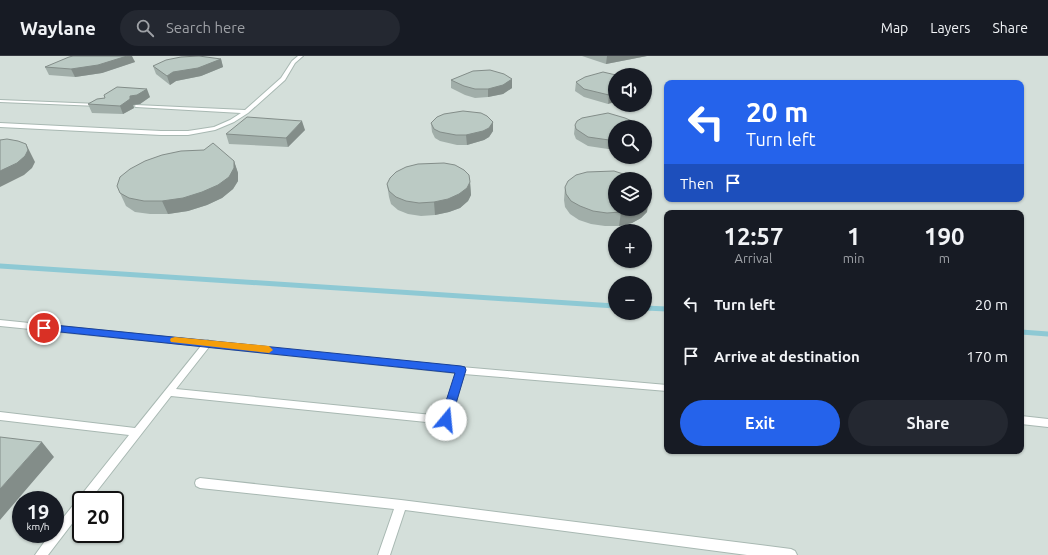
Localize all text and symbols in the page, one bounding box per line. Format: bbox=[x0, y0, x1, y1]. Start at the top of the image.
search box bbox=[120, 10, 400, 46]
text: Waylane bbox=[20, 17, 96, 39]
icon: search bbox=[134, 17, 156, 39]
text: Search here bbox=[166, 19, 245, 36]
text: Map bbox=[881, 20, 908, 36]
text: Layers bbox=[930, 20, 970, 36]
text: Share bbox=[992, 20, 1028, 36]
map controls bbox=[608, 68, 652, 320]
button: sound bbox=[608, 68, 652, 112]
icon: left bbox=[680, 96, 732, 148]
text: 20 m bbox=[746, 96, 808, 127]
button: search bbox=[608, 120, 652, 164]
text: Turn left bbox=[746, 129, 816, 149]
button: layers bbox=[608, 172, 652, 216]
icon: arrive bbox=[722, 172, 744, 194]
text: Then bbox=[680, 175, 714, 192]
text: 12:57 bbox=[723, 223, 783, 250]
text: 1 bbox=[847, 223, 860, 250]
text: 190 bbox=[924, 223, 965, 250]
button: + bbox=[608, 224, 652, 268]
text: Arrival bbox=[734, 251, 772, 265]
text: min bbox=[843, 251, 865, 265]
text: m bbox=[939, 251, 950, 265]
button: − bbox=[608, 276, 652, 320]
icon: left bbox=[680, 293, 702, 315]
text: Turn left bbox=[714, 296, 775, 313]
text: 20 m bbox=[975, 296, 1008, 313]
pin bbox=[27, 311, 61, 345]
icon: arrive bbox=[33, 317, 55, 339]
icon: arrive bbox=[680, 345, 702, 367]
text: Arrive at destination bbox=[714, 348, 860, 365]
text: 170 m bbox=[966, 348, 1008, 365]
position arrow bbox=[425, 399, 467, 441]
button: Exit bbox=[680, 400, 840, 446]
button: Share bbox=[848, 400, 1008, 446]
speed limit sign: 20 bbox=[72, 491, 124, 543]
text: 19 bbox=[27, 500, 49, 523]
text: km/h bbox=[26, 521, 50, 532]

